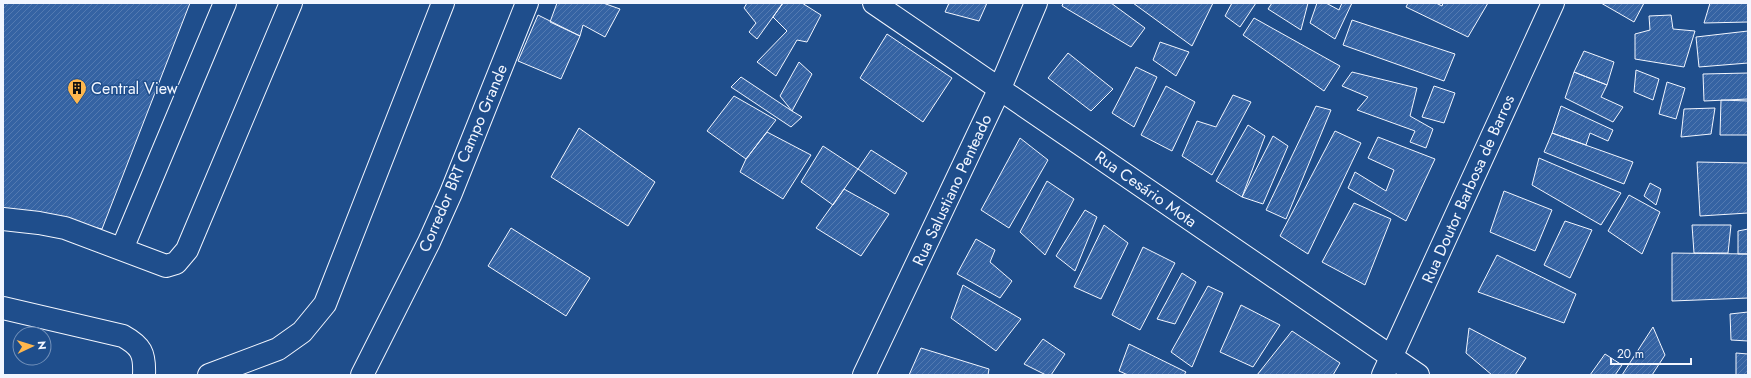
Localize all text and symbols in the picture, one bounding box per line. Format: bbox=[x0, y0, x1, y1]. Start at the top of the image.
street label: Corredor BRT Campo Grande bbox=[413, 60, 513, 256]
building icon: Central View bbox=[66, 77, 88, 105]
place label: Central View bbox=[91, 77, 178, 100]
street label: Rua Doutor Barbosa de Barros bbox=[1416, 91, 1520, 287]
street label: Rua Salustiano Penteado bbox=[907, 110, 997, 270]
street label: Rua Cesário Mota bbox=[1090, 145, 1202, 233]
north arrow bbox=[12, 326, 52, 366]
text: N bbox=[34, 340, 50, 350]
scale bar bbox=[1611, 340, 1691, 366]
text: 20 m bbox=[1617, 345, 1644, 363]

